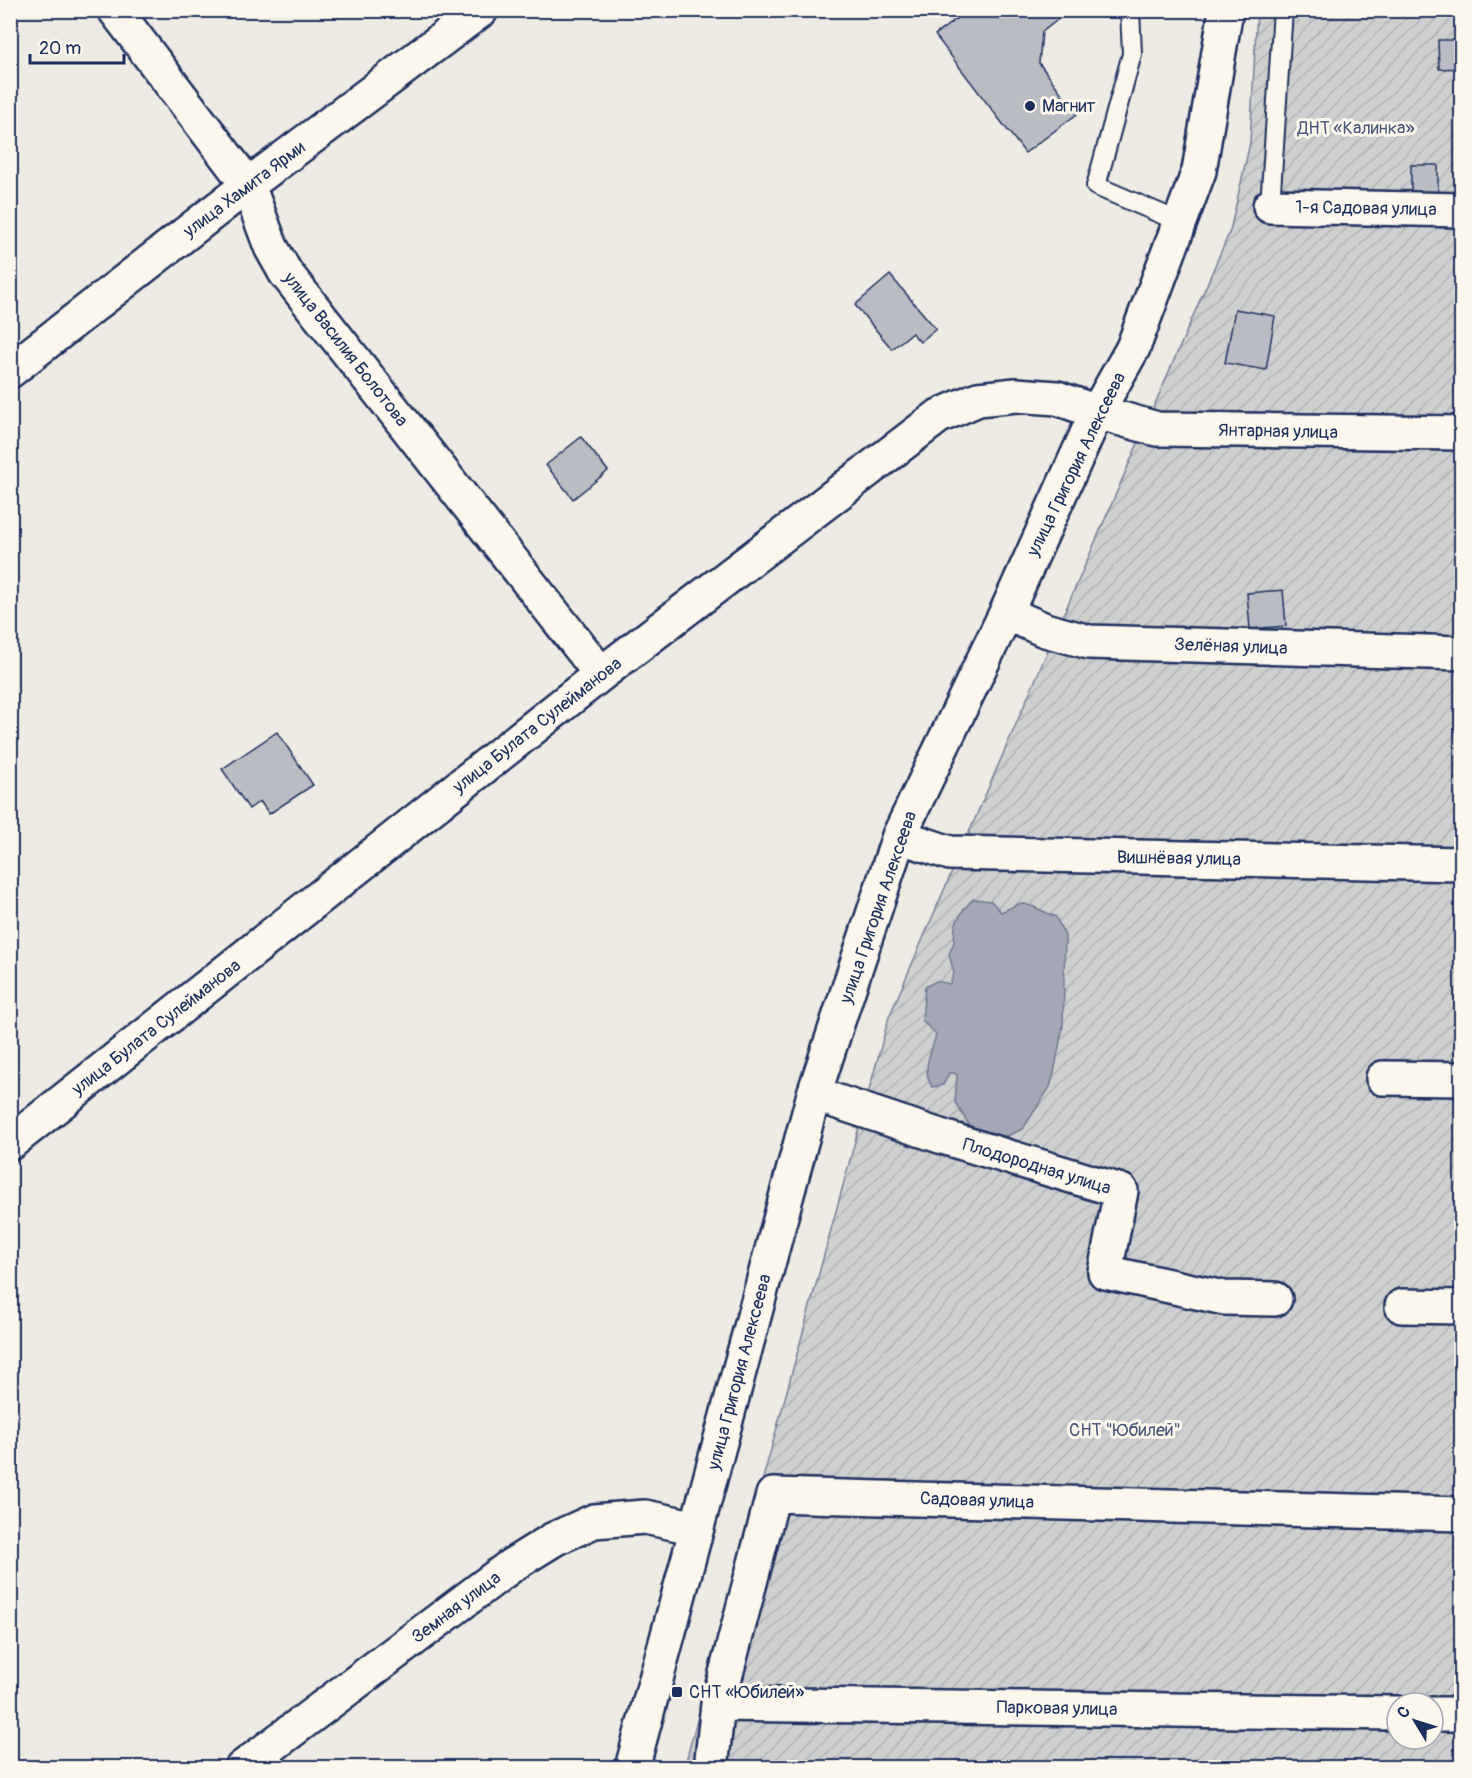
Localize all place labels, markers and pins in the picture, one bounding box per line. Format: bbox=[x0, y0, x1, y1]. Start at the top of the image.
place label: Магнит bbox=[1042, 95, 1095, 118]
marker: Магнит bbox=[1023, 99, 1037, 113]
place label: СНТ «Юбилей» bbox=[689, 1681, 804, 1704]
marker: СНТ «Юбилей» bbox=[670, 1685, 684, 1699]

